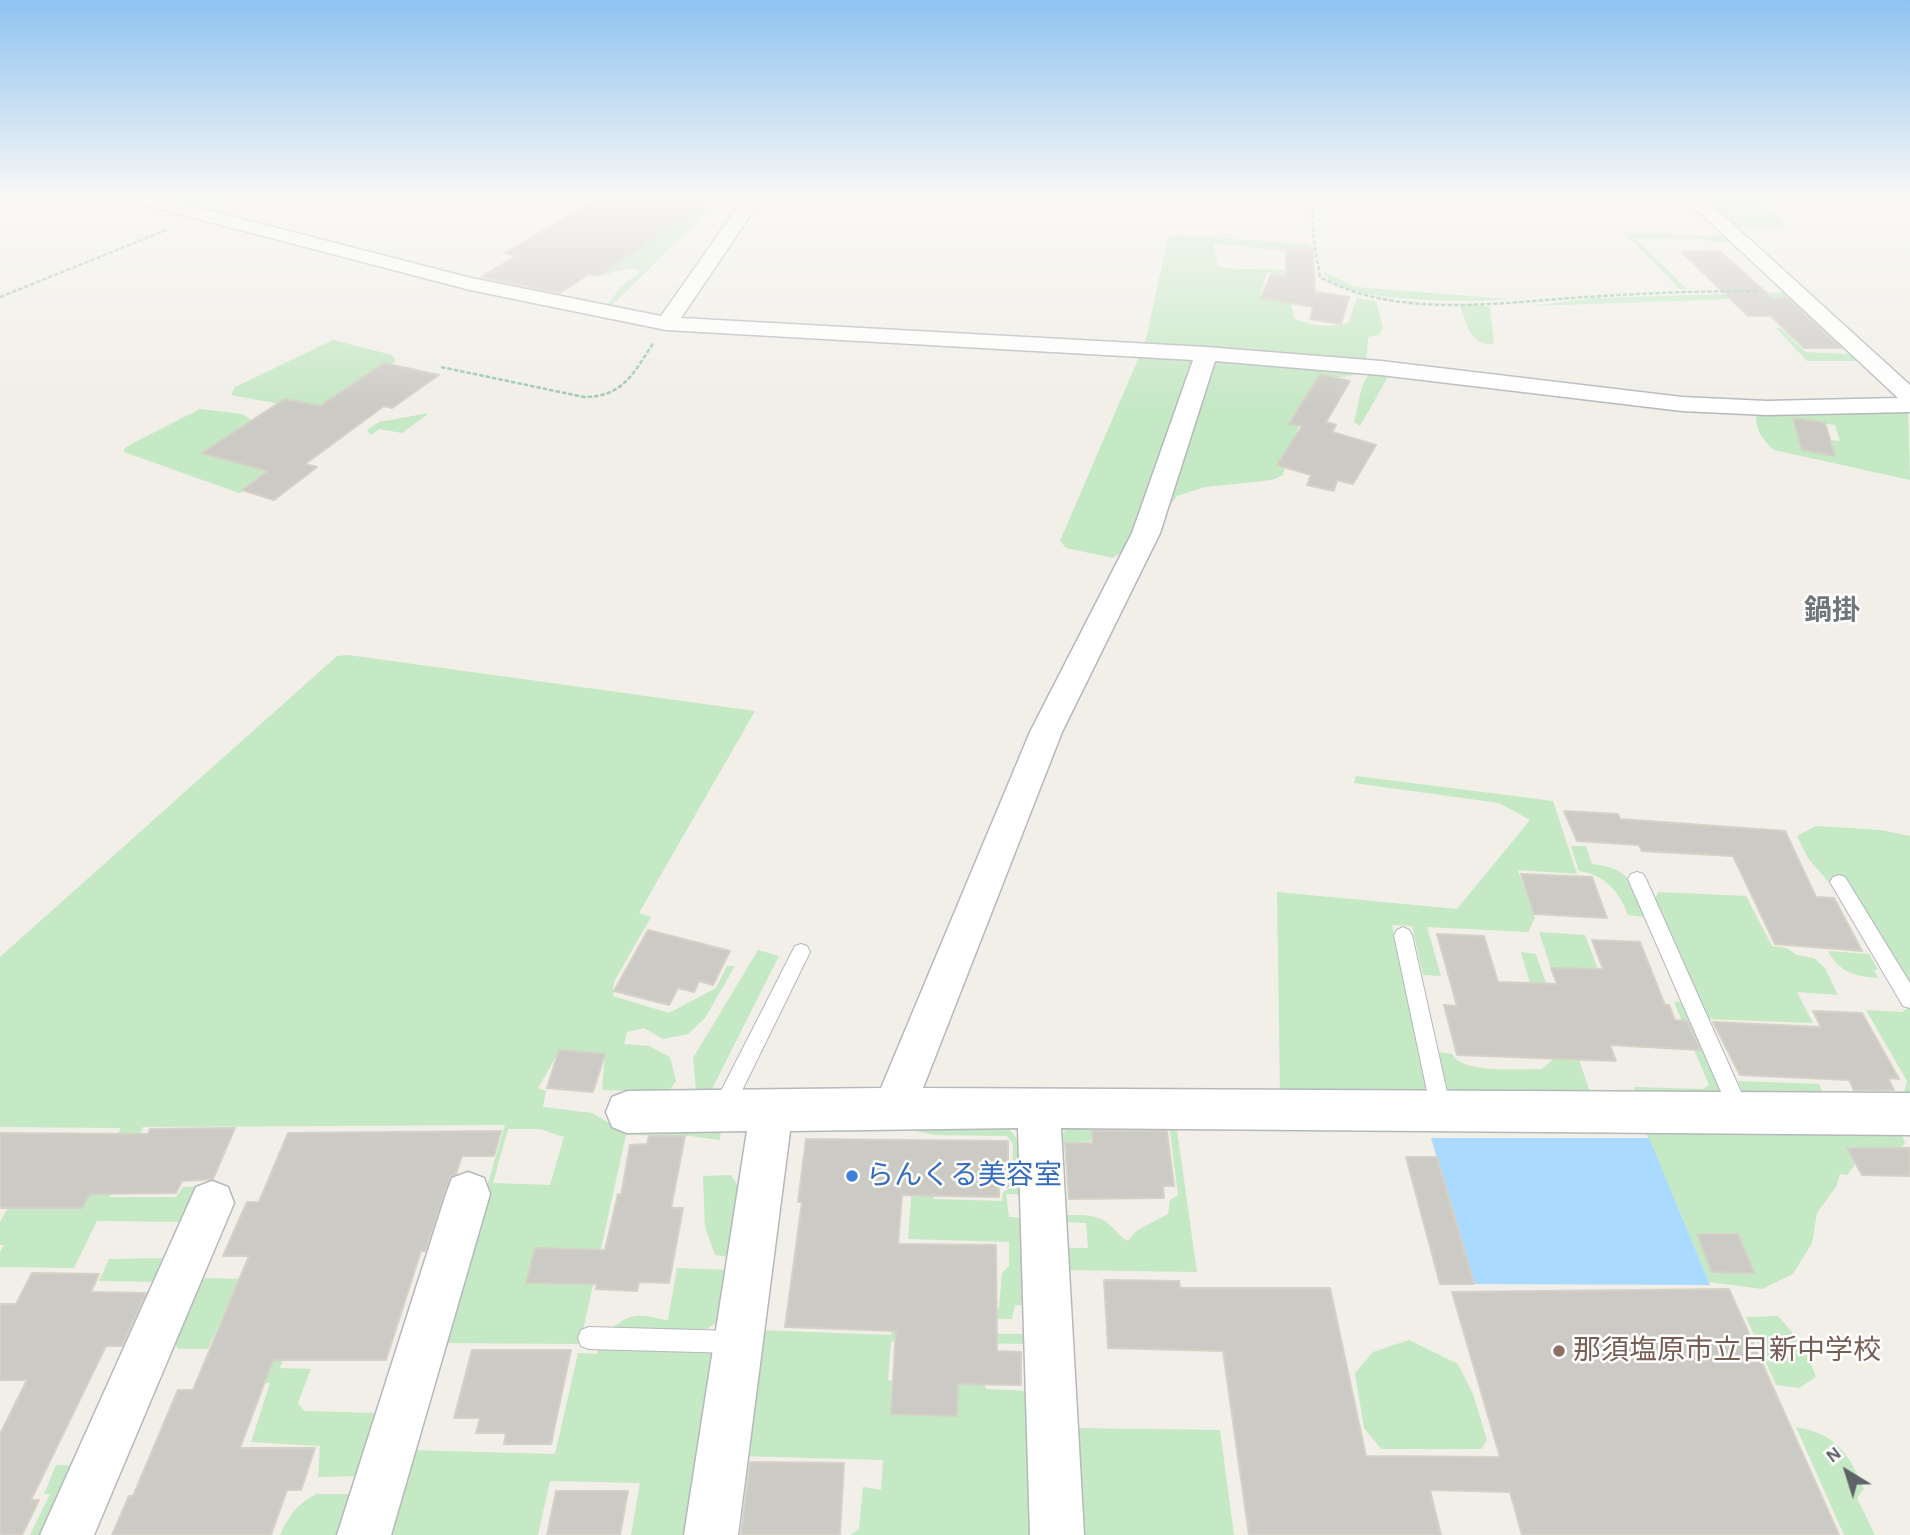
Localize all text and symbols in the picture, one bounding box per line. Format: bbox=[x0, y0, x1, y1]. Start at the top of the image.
district label: 鍋掛 bbox=[1804, 594, 1860, 628]
place label: らんくる美容室 bbox=[866, 1159, 1062, 1193]
marker: らんくる美容室 bbox=[844, 1168, 860, 1184]
place label: 那須塩原市立日新中学校 bbox=[1573, 1334, 1881, 1368]
marker: 那須塩原市立日新中学校 bbox=[1551, 1343, 1567, 1359]
north arrow bbox=[1812, 1437, 1882, 1507]
text: N bbox=[1823, 1444, 1845, 1467]

